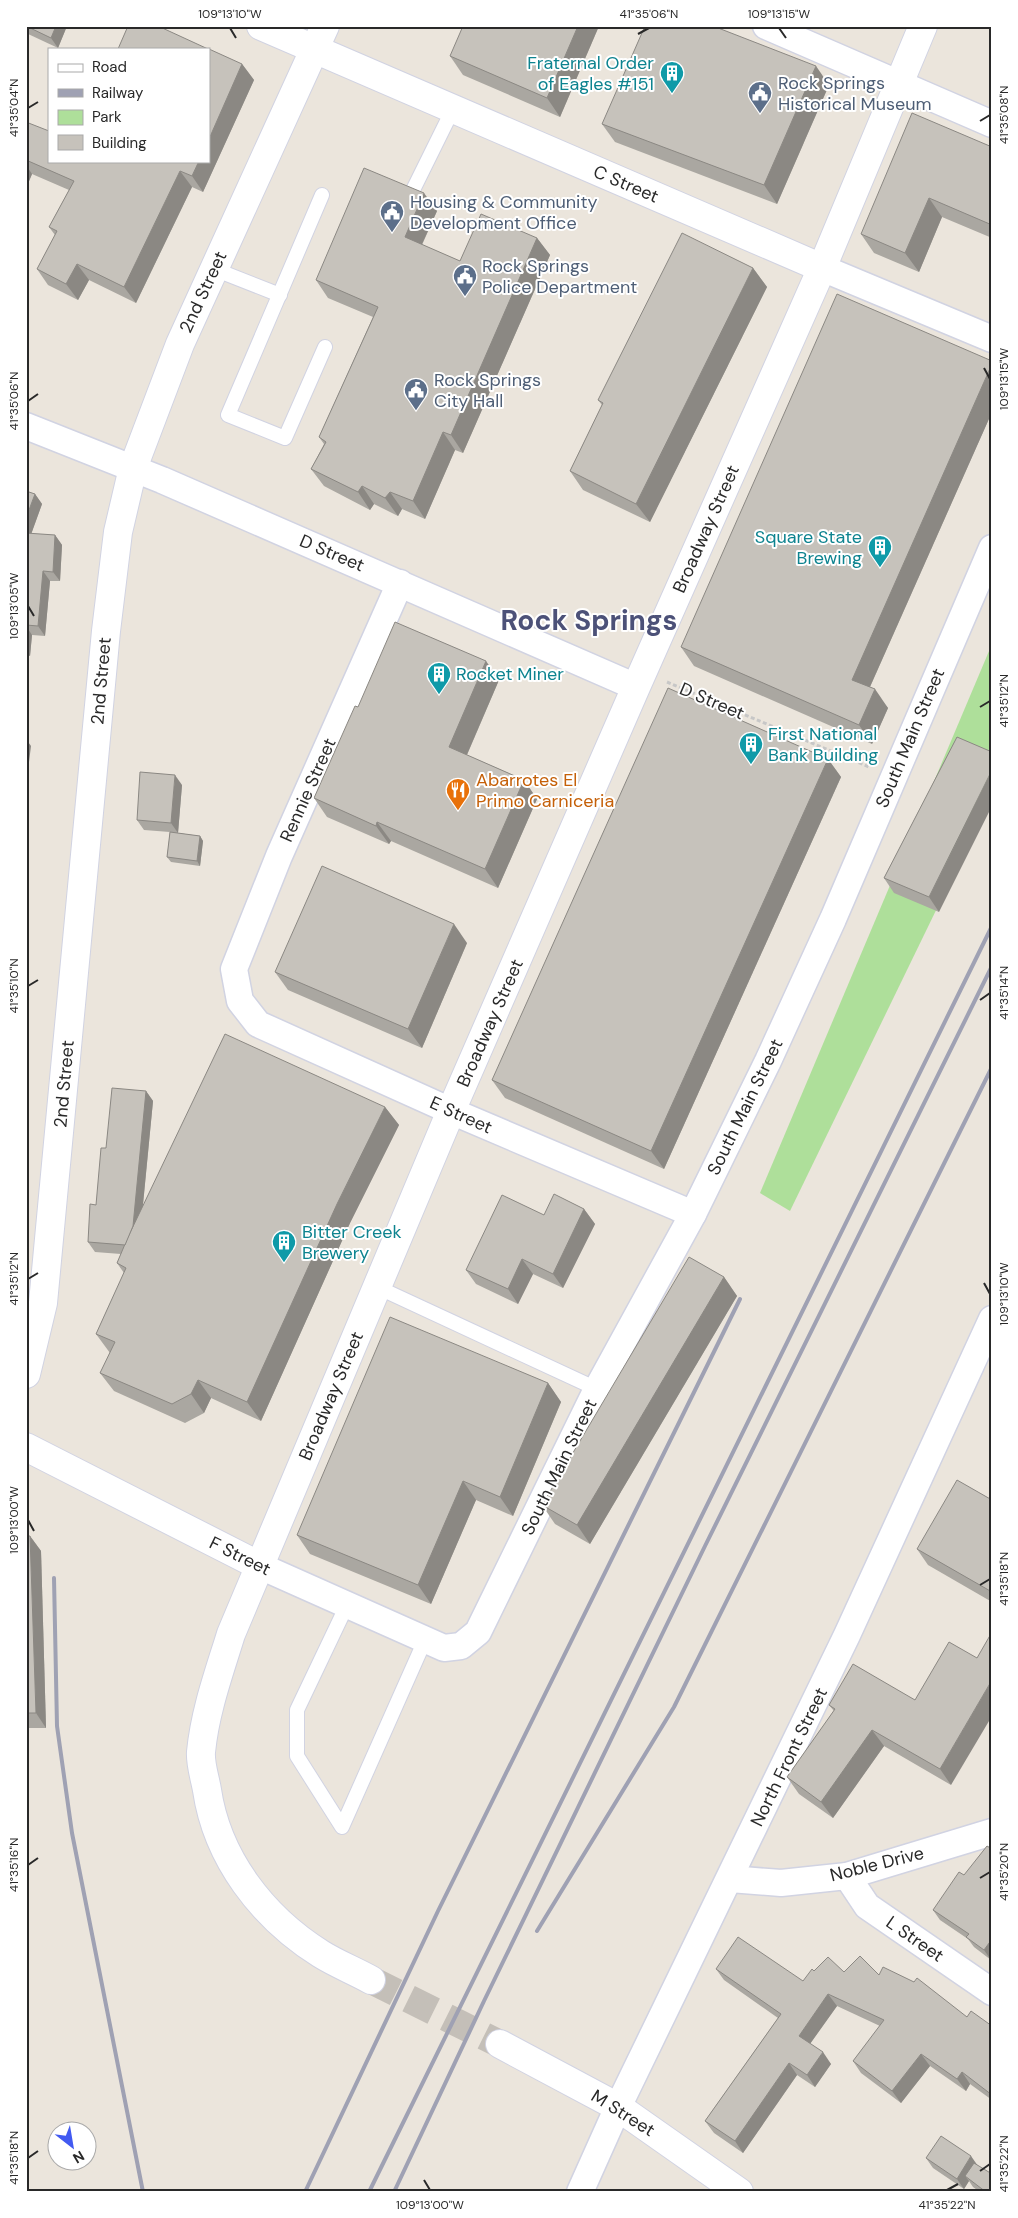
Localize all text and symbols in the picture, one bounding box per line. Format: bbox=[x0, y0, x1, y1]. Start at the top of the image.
text: 109°13'10"W bbox=[198, 6, 262, 22]
text: 41°35'06"N bbox=[620, 6, 678, 22]
text: 109°13'15"W bbox=[748, 6, 811, 22]
legend bbox=[48, 48, 210, 162]
place label: Fraternal Order of Eagles #151 bbox=[527, 51, 654, 96]
text: Road bbox=[92, 57, 127, 77]
building icon: Fraternal Order of Eagles #151 bbox=[659, 60, 685, 94]
place label: Rock Springs Historical Museum bbox=[778, 71, 932, 116]
text: 41°35'04"N bbox=[6, 79, 22, 137]
public building icon: Rock Springs Historical Museum bbox=[747, 80, 773, 114]
text: Railway bbox=[92, 83, 144, 103]
text: 41°35'08"N bbox=[996, 86, 1012, 144]
text: Park bbox=[92, 107, 122, 127]
text: Building bbox=[92, 133, 147, 153]
street label: C Street bbox=[590, 160, 662, 208]
place label: Housing & Community Development Office bbox=[410, 190, 597, 235]
public building icon: Housing & Community Development Office bbox=[379, 199, 405, 233]
street label: 2nd Street bbox=[174, 247, 232, 337]
place label: Rock Springs Police Department bbox=[482, 254, 637, 299]
public building icon: Rock Springs Police Department bbox=[452, 263, 478, 297]
text: 109°13'15"W bbox=[996, 347, 1012, 410]
place label: Rock Springs City Hall bbox=[434, 368, 541, 413]
text: 41°35'06"N bbox=[6, 372, 22, 430]
public building icon: Rock Springs City Hall bbox=[403, 377, 429, 411]
street label: Broadway Street bbox=[667, 461, 745, 597]
place label: Square State Brewing bbox=[755, 525, 862, 570]
street label: D Street bbox=[296, 529, 368, 577]
building icon: Square State Brewing bbox=[867, 534, 893, 568]
text: 109°13'05"W bbox=[6, 572, 22, 639]
district label: Rock Springs bbox=[501, 602, 677, 639]
street label: 2nd Street bbox=[85, 636, 117, 726]
building icon: Rocket Miner bbox=[426, 661, 452, 695]
place label: Rocket Miner bbox=[456, 662, 564, 686]
street label: South Main Street bbox=[870, 665, 950, 811]
text: 41°35'12"N bbox=[996, 674, 1012, 728]
street label: D Street bbox=[676, 677, 748, 725]
place label: First National Bank Building bbox=[768, 722, 878, 767]
building icon: First National Bank Building bbox=[738, 731, 764, 765]
street label: Rennie Street bbox=[274, 734, 342, 846]
place label: Abarrotes El Primo Carniceria bbox=[476, 768, 614, 813]
restaurant icon: Abarrotes El Primo Carniceria bbox=[445, 777, 471, 811]
street label: Broadway Street bbox=[451, 955, 529, 1091]
text: 41°35'10"N bbox=[6, 959, 22, 1014]
text: 41°35'14"N bbox=[996, 966, 1012, 1020]
street label: South Main Street bbox=[702, 1035, 788, 1179]
street label: 2nd Street bbox=[48, 1039, 80, 1129]
street label: E Street bbox=[426, 1091, 496, 1139]
place label: Bitter Creek Brewery bbox=[302, 1220, 401, 1265]
building icon: Bitter Creek Brewery bbox=[271, 1229, 297, 1263]
text: 41°35'12"N bbox=[6, 1252, 22, 1306]
text: 109°13'10"W bbox=[996, 1262, 1012, 1326]
street label: Broadway Street bbox=[293, 1328, 369, 1464]
street label: South Main Street bbox=[516, 1395, 602, 1539]
text: 109°13'00"W bbox=[6, 1486, 22, 1554]
street label: F Street bbox=[205, 1531, 275, 1581]
text: 41°35'18"N bbox=[996, 1552, 1012, 1606]
street label: North Front Street bbox=[745, 1684, 833, 1830]
text: 41°35'16"N bbox=[6, 1838, 22, 1892]
street label: Noble Drive bbox=[828, 1841, 926, 1887]
text: 41°35'20"N bbox=[996, 1843, 1012, 1901]
street label: L Street bbox=[881, 1910, 949, 1968]
street label: M Street bbox=[587, 2084, 659, 2142]
north arrow bbox=[48, 2120, 98, 2170]
text: 41°35'18"N bbox=[6, 2131, 22, 2185]
text: 41°35'22"N bbox=[996, 2136, 1012, 2192]
text: N bbox=[70, 2147, 88, 2167]
text: 109°13'00"W bbox=[396, 2197, 464, 2213]
text: 41°35'22"N bbox=[919, 2197, 975, 2213]

